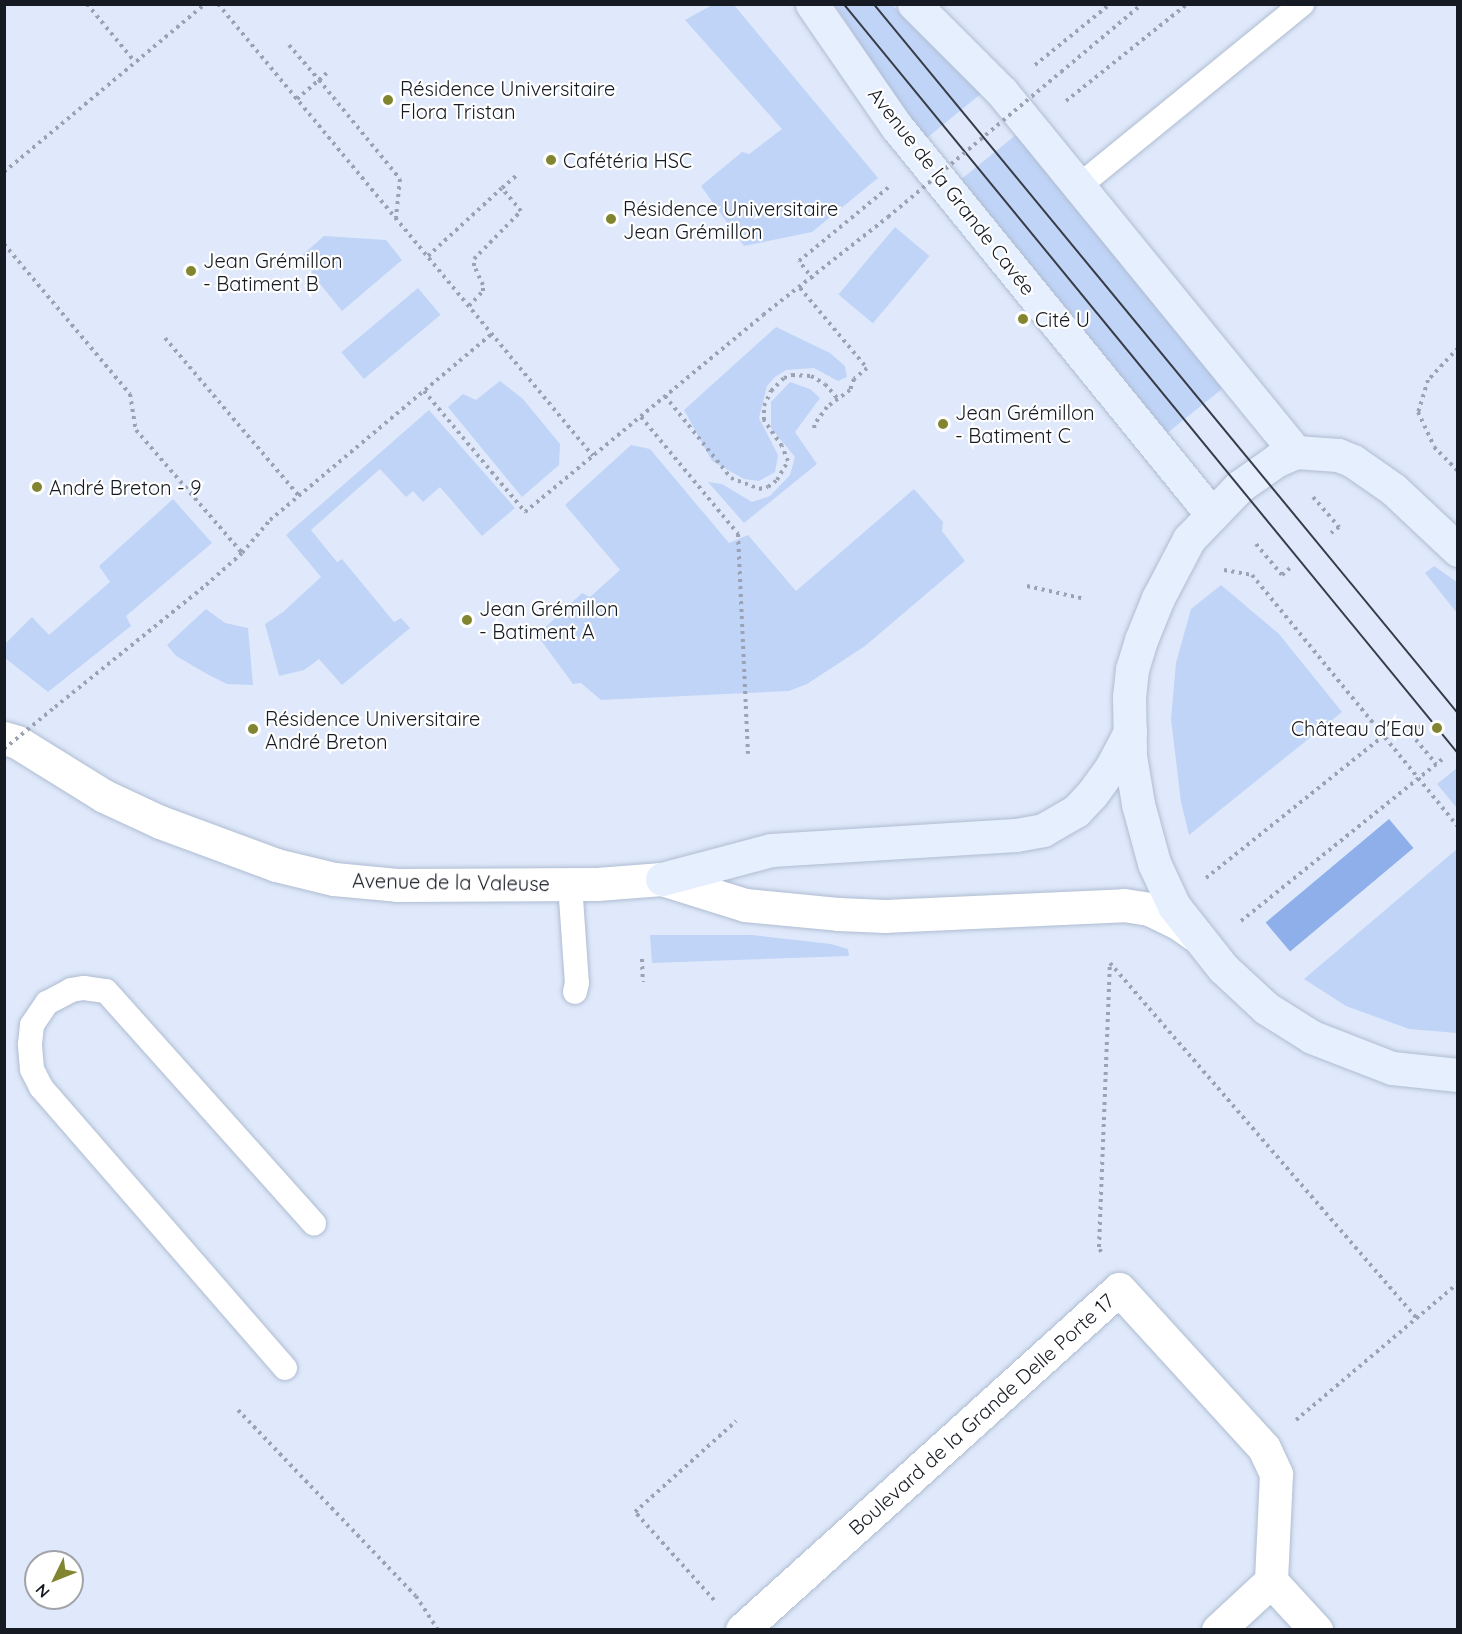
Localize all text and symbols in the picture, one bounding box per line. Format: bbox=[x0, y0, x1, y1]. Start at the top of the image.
place label: Résidence Universitaire Flora Tristan bbox=[400, 77, 615, 124]
street label: Avenue de la Grande Cavée bbox=[863, 82, 1041, 300]
marker: Résidence Universitaire Flora Tristan bbox=[381, 93, 395, 107]
place label: Cafétéria HSC bbox=[563, 148, 692, 172]
marker: Cafétéria HSC bbox=[544, 153, 558, 167]
place label: Résidence Universitaire Jean Grémillon bbox=[623, 196, 838, 243]
marker: Résidence Universitaire Jean Grémillon bbox=[604, 212, 618, 226]
place label: Jean Grémillon - Batiment B bbox=[203, 248, 343, 295]
marker: Jean Grémillon - Batiment B bbox=[184, 264, 198, 278]
place label: Cité U bbox=[1035, 307, 1090, 331]
marker: Cité U bbox=[1016, 312, 1030, 326]
place label: Jean Grémillon - Batiment C bbox=[955, 400, 1095, 447]
marker: Jean Grémillon - Batiment C bbox=[936, 417, 950, 431]
place label: André Breton - 9 bbox=[49, 475, 201, 499]
marker: André Breton - 9 bbox=[30, 480, 44, 494]
place label: Jean Grémillon - Batiment A bbox=[479, 596, 619, 643]
marker: Jean Grémillon - Batiment A bbox=[460, 613, 474, 627]
place label: Résidence Universitaire André Breton bbox=[265, 706, 480, 753]
place label: Château d'Eau bbox=[1291, 716, 1425, 740]
marker: Château d'Eau bbox=[1430, 721, 1444, 735]
marker: Résidence Universitaire André Breton bbox=[246, 722, 260, 736]
street label: Avenue de la Valeuse bbox=[352, 868, 550, 896]
street label: Boulevard de la Grande Delle Porte 17 bbox=[843, 1288, 1119, 1540]
north arrow bbox=[24, 1550, 84, 1610]
text: N bbox=[31, 1580, 54, 1602]

